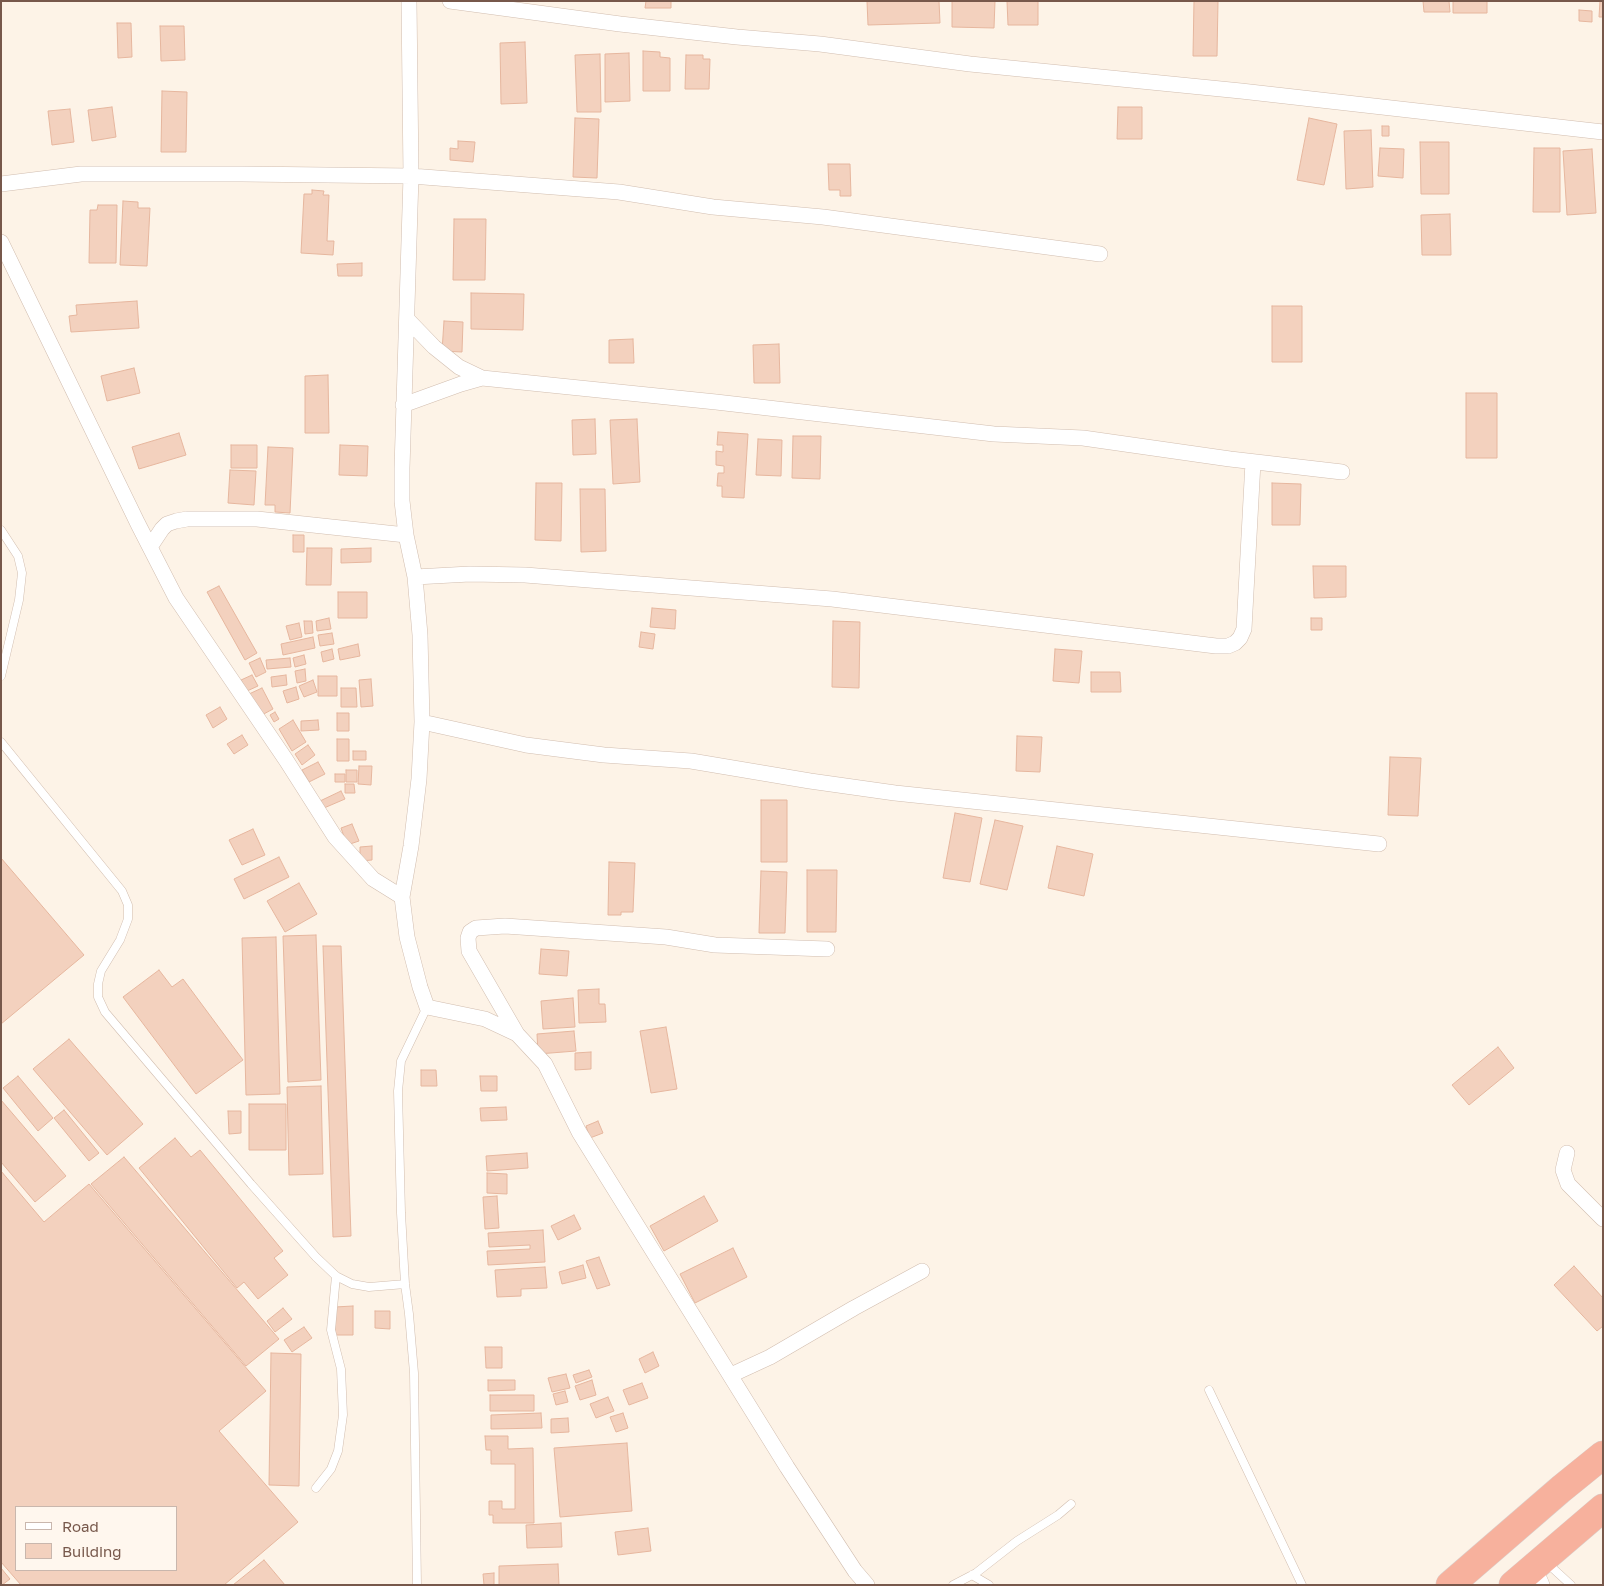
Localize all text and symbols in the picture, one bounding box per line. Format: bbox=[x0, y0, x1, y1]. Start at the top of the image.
legend bbox=[15, 1506, 178, 1571]
text: Road bbox=[62, 1517, 99, 1535]
text: Building bbox=[62, 1542, 122, 1560]

